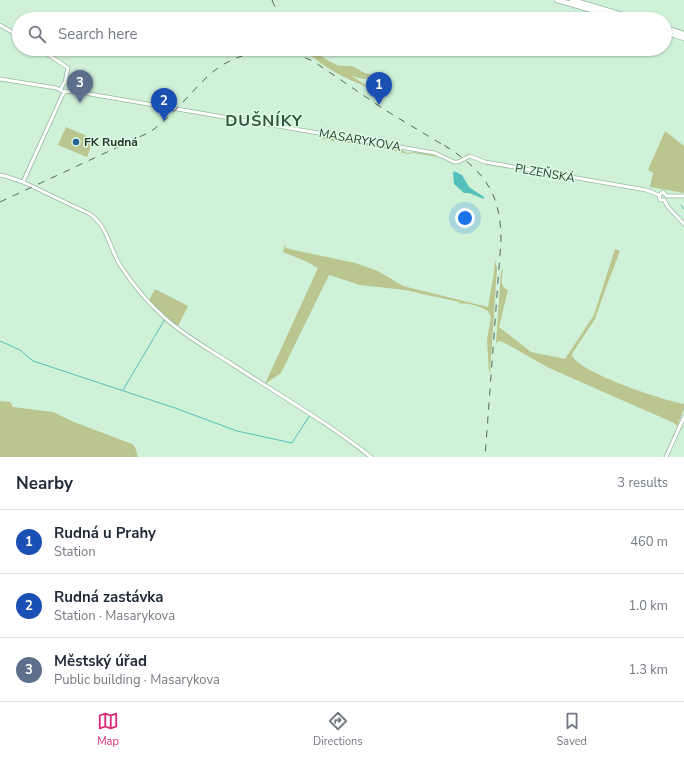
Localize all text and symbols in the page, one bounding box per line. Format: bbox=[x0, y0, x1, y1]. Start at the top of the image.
search box bbox=[12, 12, 672, 56]
icon: search bbox=[26, 23, 48, 45]
text: Search here bbox=[58, 24, 138, 44]
pin: 3 bbox=[67, 70, 93, 103]
pin: 1 bbox=[366, 72, 392, 105]
pin: 2 bbox=[151, 88, 177, 121]
district label: DUŠNÍKY bbox=[225, 110, 303, 132]
street label: MASARYKOVA bbox=[318, 125, 402, 155]
place label: FK Rudná bbox=[84, 134, 138, 150]
marker: FK Rudná bbox=[71, 137, 81, 147]
street label: PLZEŇSKÁ bbox=[514, 160, 576, 186]
your location bbox=[455, 208, 475, 228]
text: Nearby bbox=[16, 472, 73, 495]
text: 3 results bbox=[617, 474, 668, 492]
text: Rudná u Prahy bbox=[54, 523, 156, 543]
text: 1 bbox=[25, 533, 33, 551]
text: 460 m bbox=[630, 533, 668, 551]
text: Station bbox=[54, 543, 96, 561]
text: Rudná zastávka bbox=[54, 587, 163, 607]
text: 2 bbox=[25, 597, 33, 615]
text: 1.0 km bbox=[628, 597, 668, 615]
text: Station · Masarykova bbox=[54, 607, 175, 625]
text: Městský úřad bbox=[54, 651, 147, 671]
text: 3 bbox=[25, 661, 33, 679]
text: 1.3 km bbox=[628, 661, 668, 679]
text: Public building · Masarykova bbox=[54, 671, 220, 689]
tab: Map bbox=[97, 710, 119, 749]
tab: Directions bbox=[313, 710, 363, 749]
tab: Saved bbox=[557, 710, 587, 749]

